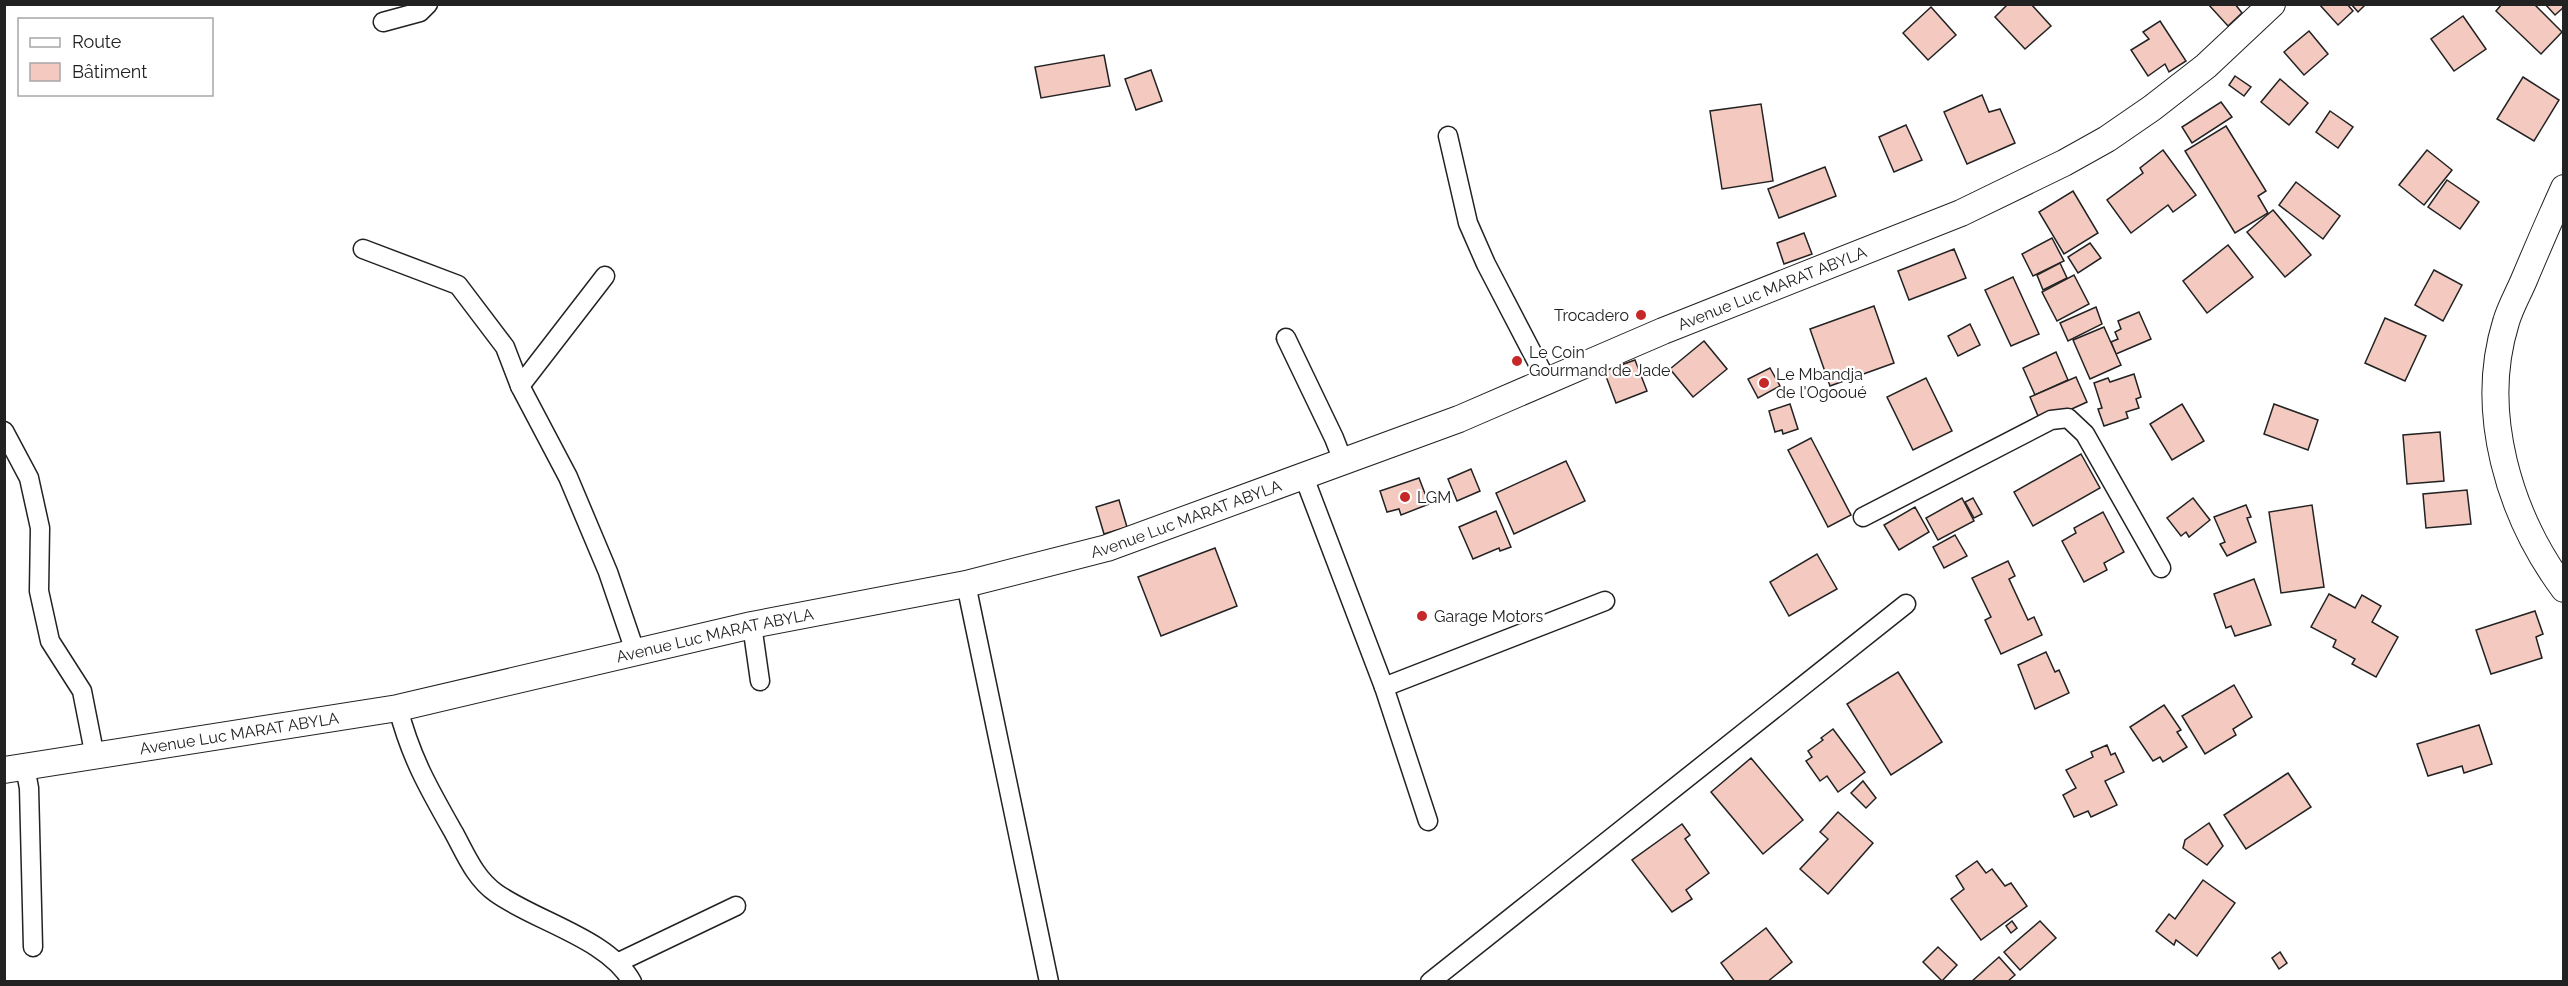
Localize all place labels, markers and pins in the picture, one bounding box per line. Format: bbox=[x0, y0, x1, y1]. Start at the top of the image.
place label: Trocadero bbox=[1554, 306, 1629, 325]
marker: Trocadero bbox=[1634, 308, 1648, 322]
place label: Le Coin Gourmand de Jade bbox=[1529, 343, 1671, 380]
marker: Le Coin Gourmand de Jade bbox=[1510, 354, 1524, 368]
place label: Le Mbandja de l'Ogooué bbox=[1776, 365, 1867, 402]
marker: Le Mbandja de l'Ogooué bbox=[1757, 376, 1771, 390]
place label: LGM bbox=[1417, 488, 1451, 507]
marker: LGM bbox=[1398, 490, 1412, 504]
place label: Garage Motors bbox=[1434, 607, 1543, 626]
marker: Garage Motors bbox=[1415, 609, 1429, 623]

